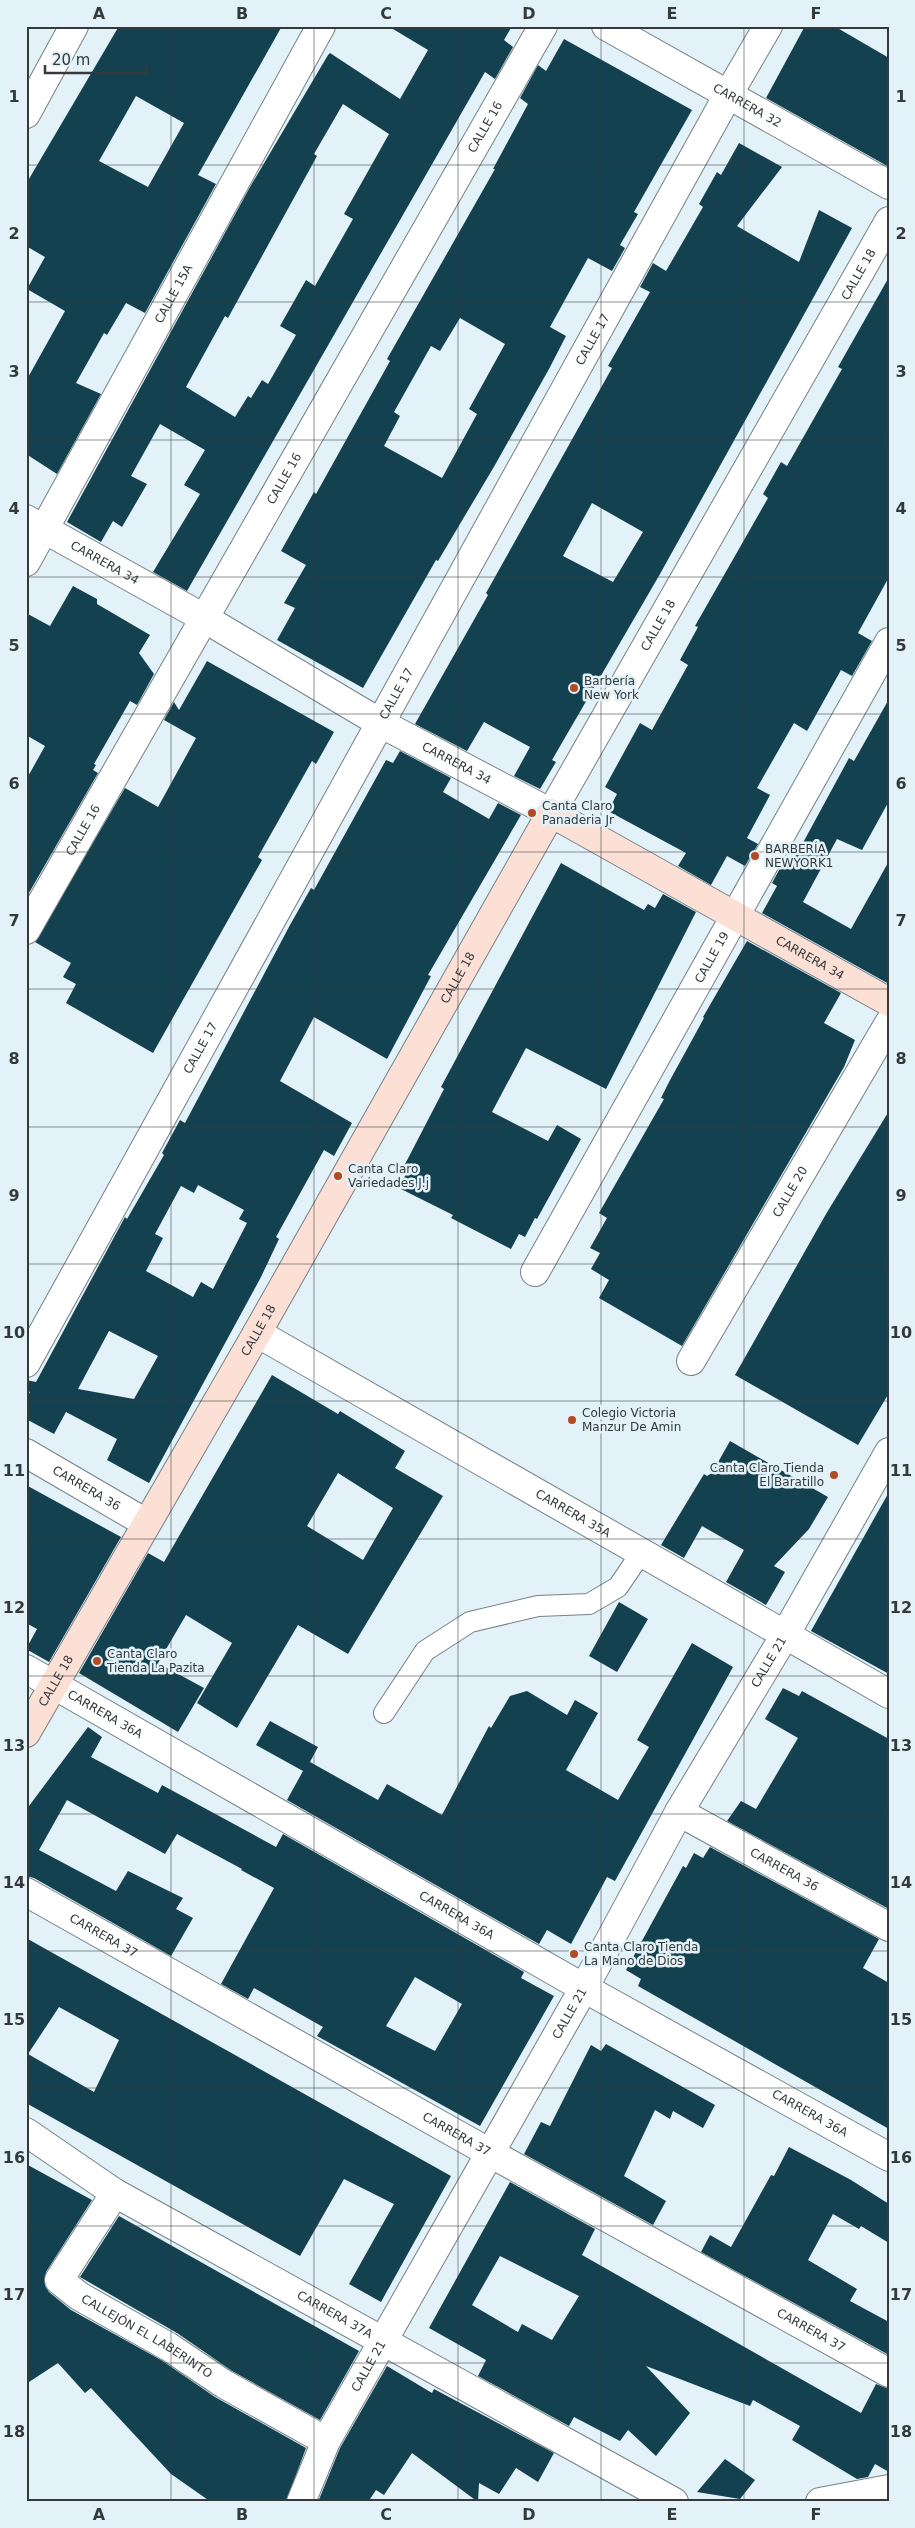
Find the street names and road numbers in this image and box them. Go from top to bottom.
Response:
street label: CARRERA 32 [711,81,784,130]
street label: CALLE 16 [465,99,505,155]
street label: CALLE 18 [838,246,879,303]
street label: CALLE 15A [152,261,196,326]
street label: CALLE 17 [573,311,613,368]
street label: CALLE 16 [264,451,304,507]
street label: CARRERA 34 [68,538,141,587]
street label: CALLE 18 [638,597,678,653]
street label: CALLE 17 [377,666,416,722]
street label: CARRERA 34 [420,739,493,787]
street label: CALLE 16 [63,802,103,858]
street label: CALLE 19 [692,929,732,985]
street label: CARRERA 34 [773,933,847,982]
street label: CALLE 18 [438,950,478,1006]
street label: CALLE 17 [181,1020,220,1076]
street label: CALLE 20 [770,1164,810,1220]
street label: CALLE 18 [238,1302,279,1358]
street label: CARRERA 36 [50,1463,123,1513]
street label: CARRERA 35A [533,1487,614,1541]
street label: CALLE 21 [748,1634,789,1690]
street label: CALLE 18 [36,1653,76,1709]
street label: CARRERA 36A [65,1687,146,1742]
street label: CARRERA 36 [748,1845,821,1894]
street label: CARRERA 36A [417,1888,497,1943]
street label: CARRERA 37 [67,1911,140,1960]
street label: CALLE 21 [549,1985,590,2042]
street label: CARRERA 36A [770,2087,851,2140]
street label: CARRERA 37 [420,2109,493,2159]
street label: CARRERA 37A [294,2288,376,2341]
street label: CALLEJÓN EL LABERINTO [79,2292,215,2381]
street label: CARRERA 37 [774,2306,848,2355]
street label: CALLE 21 [348,2338,389,2394]

